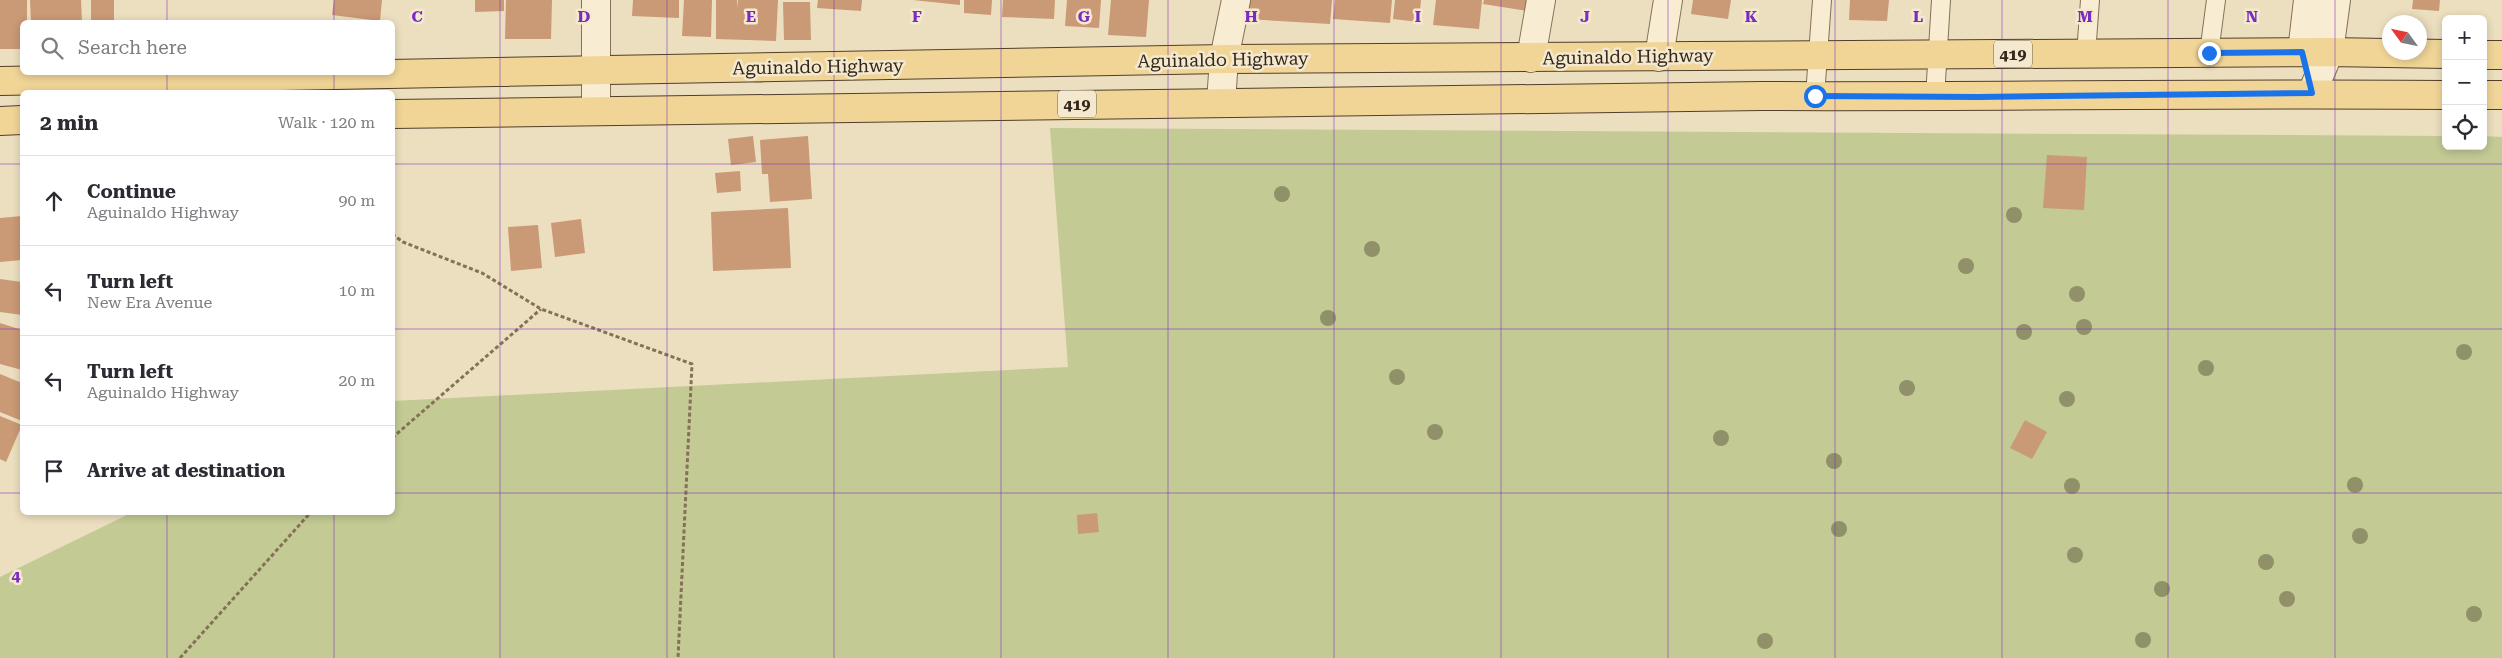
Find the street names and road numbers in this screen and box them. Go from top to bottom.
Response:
road number: 419 [1994,41,2032,68]
street label: Aguinaldo Highway [1542,45,1714,68]
street label: Aguinaldo Highway [1137,48,1309,71]
street label: Aguinaldo Highway [732,55,904,78]
road number: 419 [1058,90,1096,118]

